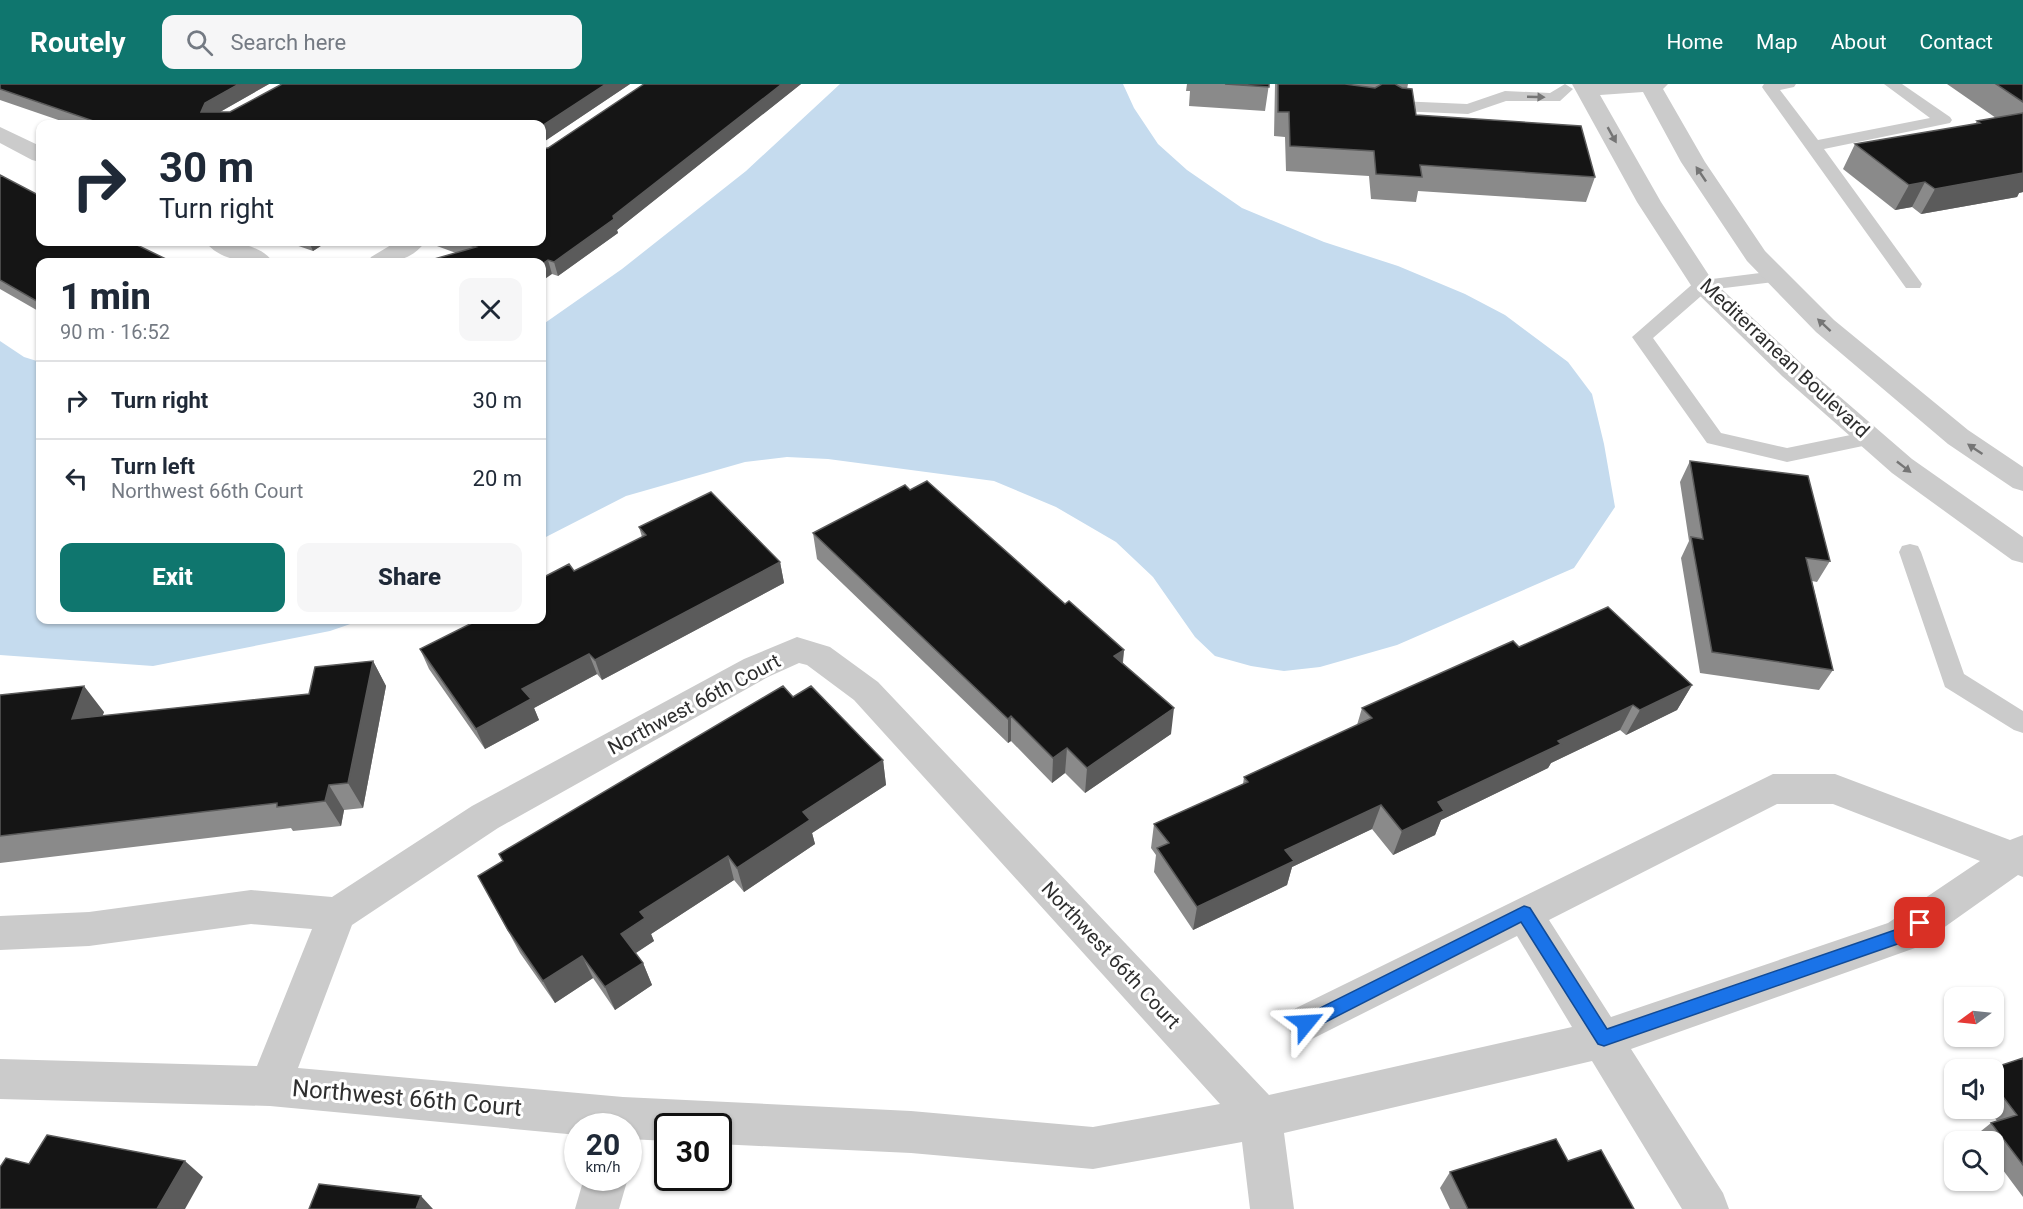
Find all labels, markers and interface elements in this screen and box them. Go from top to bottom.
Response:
search box [162,15,582,69]
text: Routely [30,26,126,59]
icon: search [183,26,216,59]
text: Search here [231,30,346,55]
text: Home [1667,30,1723,54]
text: Map [1756,30,1798,54]
text: About [1831,30,1887,54]
text: Contact [1920,30,1993,54]
one-way arrow [1527,93,1546,102]
one-way arrow [1607,127,1617,144]
text: 30 m [159,143,254,192]
icon: right [60,144,138,222]
one-way arrow [1695,167,1707,183]
text: Turn right [159,193,274,225]
street label: Mediterranean Boulevard [1695,273,1875,443]
text: 1 min [60,276,151,318]
button: close [459,278,522,341]
one-way arrow [1817,319,1832,332]
text: 90 m · 16:52 [60,320,170,344]
icon: right [60,384,93,417]
text: Turn right [111,388,208,413]
text: 30 m [473,388,522,413]
one-way arrow [1967,443,1983,455]
text: Turn left [111,454,195,479]
one-way arrow [1896,461,1912,474]
icon: left [60,462,93,495]
text: 20 m [473,466,522,491]
text: Northwest 66th Court [111,479,303,503]
button: Exit [60,543,285,612]
button: Share [297,543,522,612]
street label: Northwest 66th Court [604,648,784,760]
street label: Northwest 66th Court [1037,877,1185,1033]
pin [1894,897,1945,948]
icon: arrive [1903,906,1936,939]
north arrow [1944,987,2004,1047]
map controls [1944,987,2004,1191]
position arrow [1274,991,1338,1055]
button: sound [1944,1059,2004,1119]
street label: Northwest 66th Court [291,1074,523,1122]
speed limit sign: 30 [654,1113,732,1191]
text: 20 [586,1127,620,1162]
button: search [1944,1131,2004,1191]
text: km/h [585,1158,621,1176]

